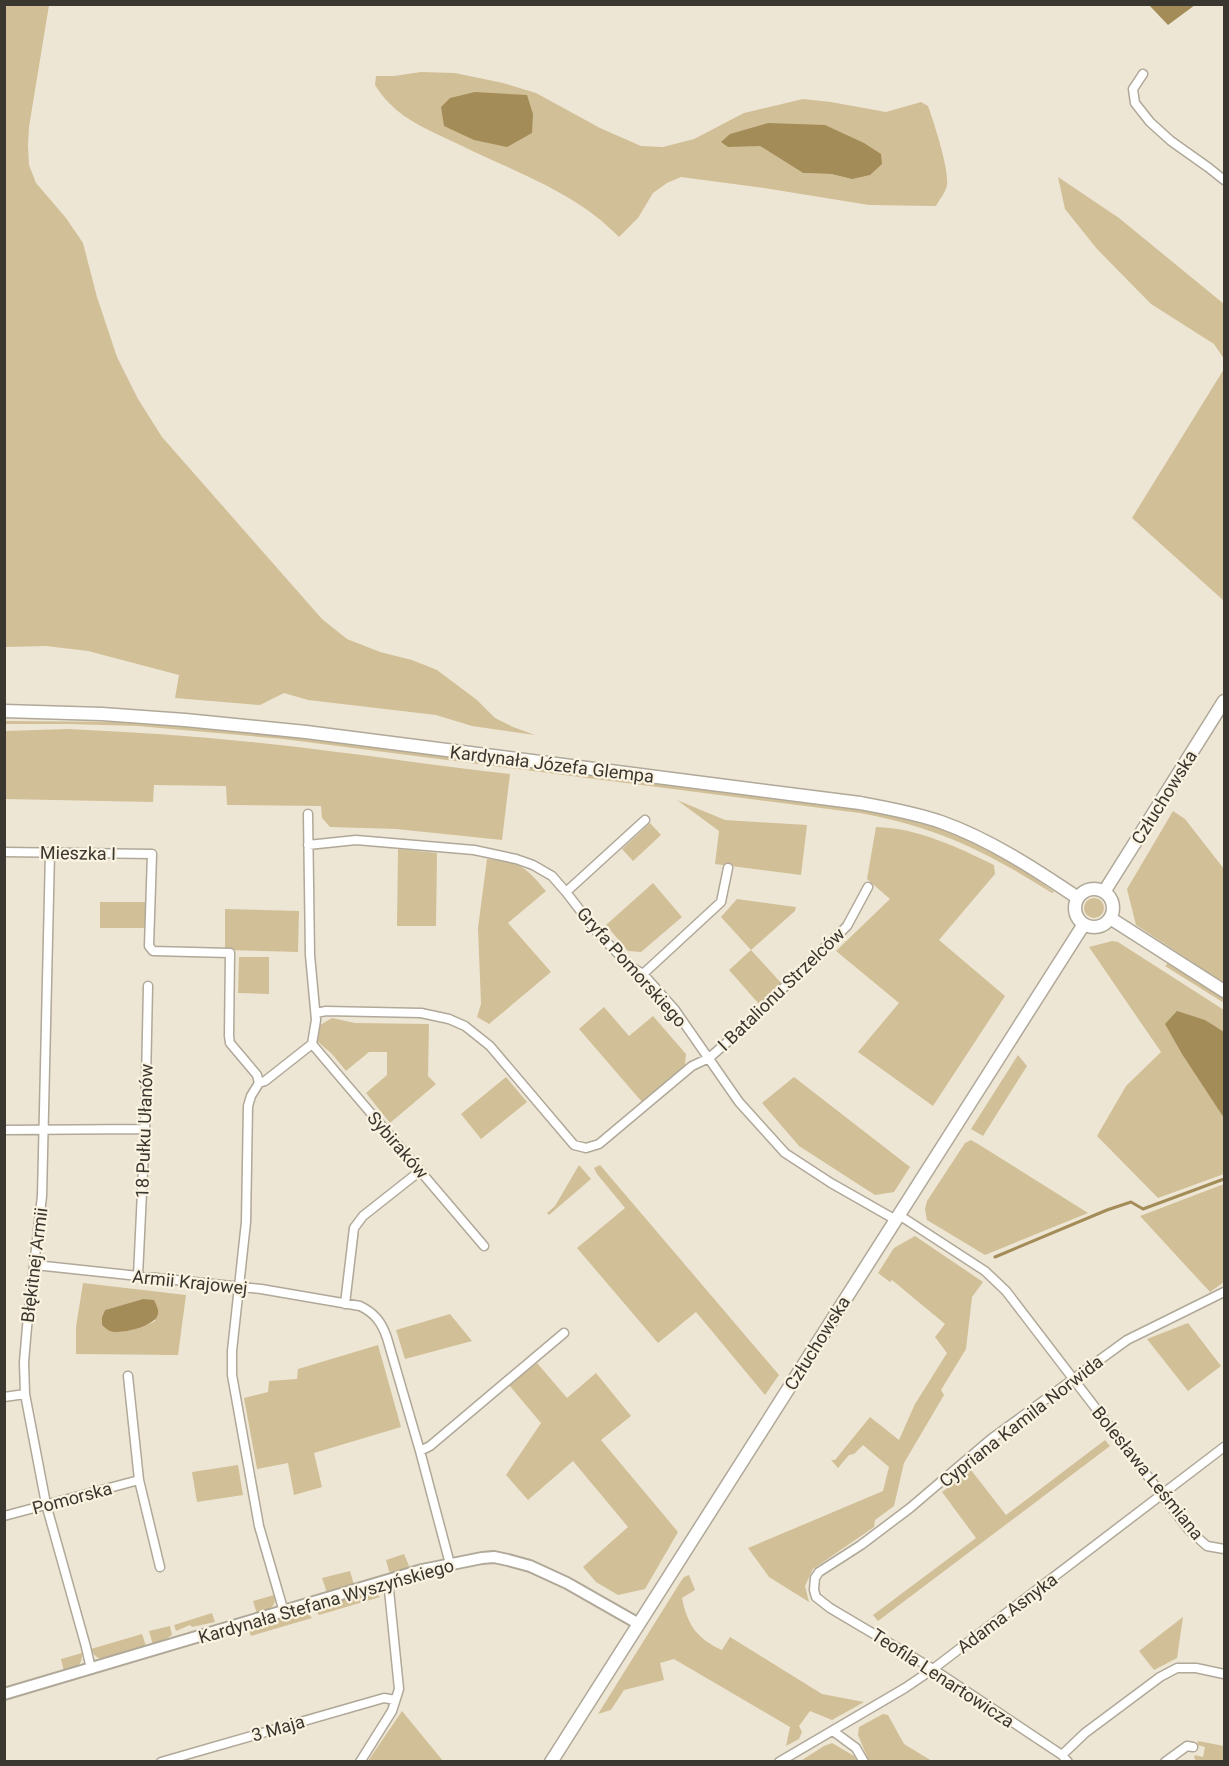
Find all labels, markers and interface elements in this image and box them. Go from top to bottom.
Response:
street label: Kardynała Józefa Glempa [449,741,655,787]
street label: Człuchowska [1127,746,1201,848]
street label: Mieszka I [40,842,116,864]
street label: Gryfa Pomorskiego [573,903,691,1031]
street label: I Batalionu Strzelców [713,923,849,1055]
street label: 18 Pułku Ułanów [131,1063,157,1199]
street label: Sybiraków [363,1107,433,1183]
street label: Błękitnej Armii [17,1206,51,1324]
street label: Armii Krajowej [131,1266,249,1298]
street label: Człuchowska [780,1292,854,1394]
street label: Cypriana Kamila Norwida [935,1351,1107,1491]
street label: Bolesława Leśmiana [1088,1402,1208,1544]
street label: Pomorska [30,1477,114,1519]
street label: Kardynała Stefana Wyszyńskiego [196,1554,456,1648]
street label: Adama Asnyka [953,1568,1061,1658]
street label: Teofila Lenartowicza [868,1624,1018,1732]
street label: 3 Maja [249,1710,307,1746]

